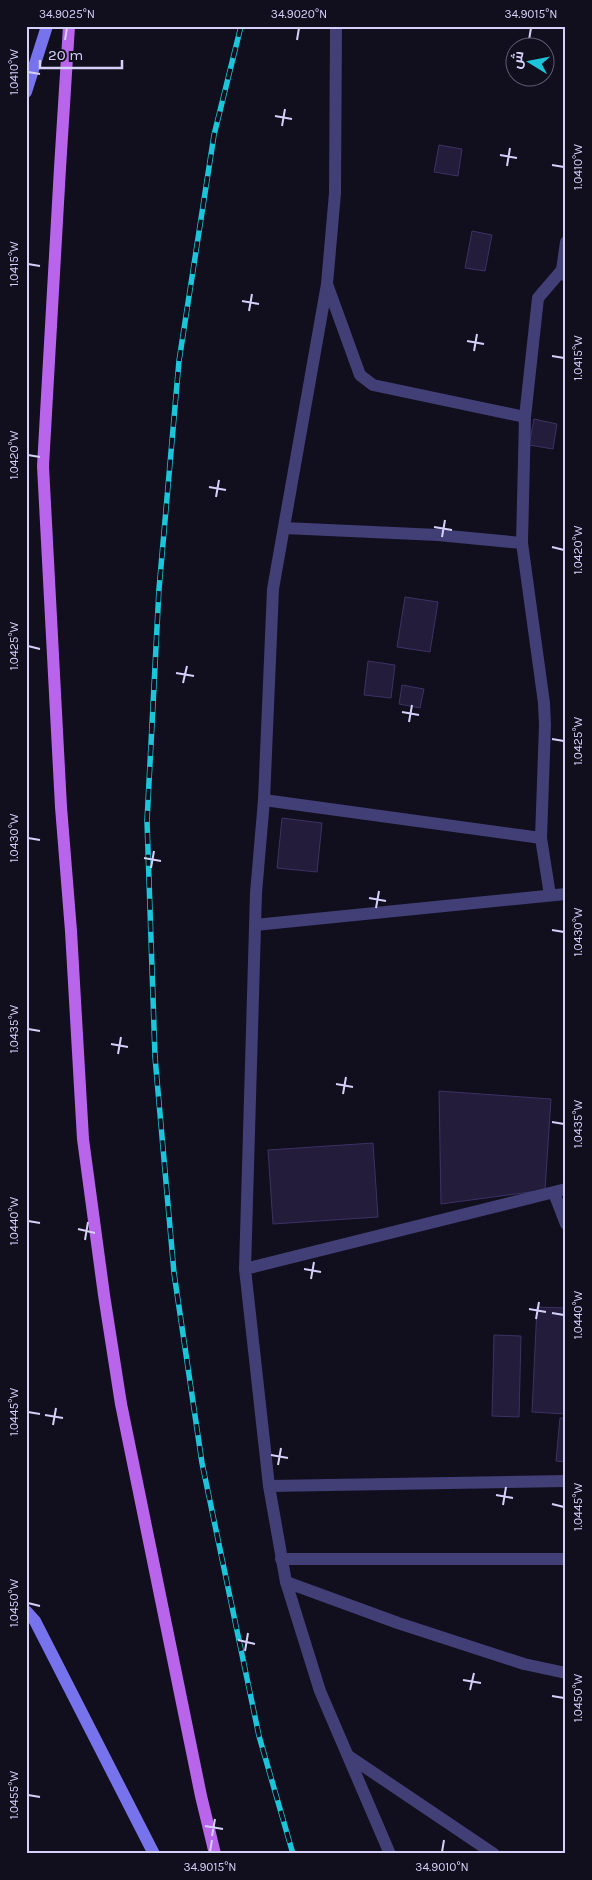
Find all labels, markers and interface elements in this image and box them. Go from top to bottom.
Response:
text: 34.9025°N [39,7,95,21]
text: 34.9020°N [271,7,327,21]
text: 34.9015°N [504,7,558,21]
scale bar [40,38,122,70]
north arrow [504,38,554,88]
text: 20 m [48,46,83,64]
text: 1.0410°W [7,49,21,95]
text: ش [508,49,528,70]
text: 1.0410°W [571,144,585,190]
text: 1.0415°W [7,241,21,287]
text: 1.0415°W [571,335,585,381]
text: 1.0420°W [7,430,21,479]
text: 1.0420°W [571,525,585,574]
text: 1.0425°W [7,621,21,670]
text: 1.0425°W [571,716,585,765]
text: 1.0430°W [7,813,21,862]
text: 1.0430°W [571,907,585,956]
text: 1.0435°W [7,1004,21,1053]
text: 1.0435°W [571,1099,585,1148]
text: 1.0440°W [7,1196,21,1245]
text: 1.0440°W [571,1290,585,1339]
text: 1.0445°W [7,1388,21,1436]
text: 1.0445°W [571,1483,585,1531]
text: 1.0450°W [7,1578,21,1627]
text: 1.0450°W [571,1673,585,1722]
text: 1.0455°W [7,1771,21,1819]
text: 34.9015°N [183,1860,237,1874]
text: 34.9010°N [415,1860,469,1874]

